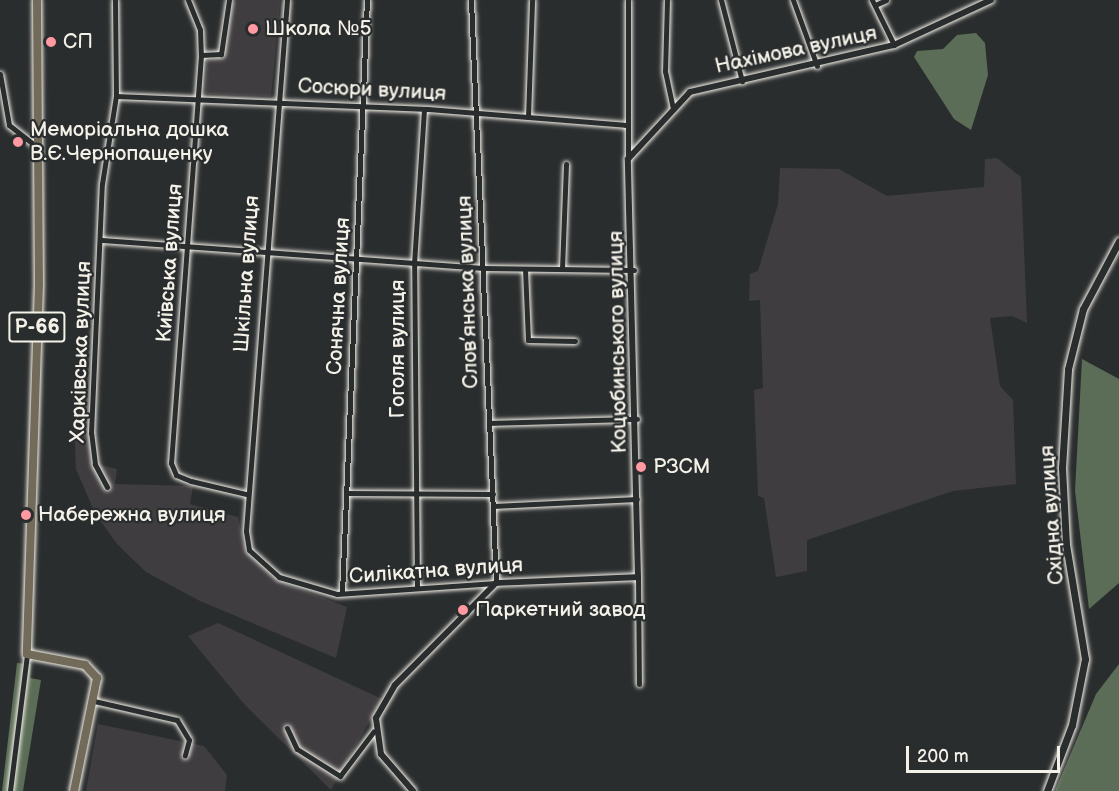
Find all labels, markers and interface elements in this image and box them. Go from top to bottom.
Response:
place label: Школа №5 [265,16,371,42]
street label: Нахімова вулиця [713,21,879,79]
marker: Школа №5 [246,22,260,36]
place label: СП [63,29,93,55]
marker: СП [44,35,58,49]
street label: Сосюри вулиця [297,74,447,106]
place label: Меморіальна дошка В.Є.Чернопащенку [30,117,229,167]
marker: Меморіальна дошка В.Є.Чернопащенку [11,135,25,149]
street label: Київська вулиця [152,183,188,343]
street label: Шкільна вулиця [229,195,265,353]
street label: Слов’янська вулиця [452,195,484,389]
street label: Сонячна вулиця [322,217,356,375]
street label: Коцюбинського вулиця [603,230,633,454]
street label: Харківська вулиця [65,261,97,443]
street label: Гоголя вулиця [385,280,411,418]
road number: Р-66 [7,310,67,344]
street label: Східна вулиця [1035,444,1069,586]
place label: РЗСМ [653,454,710,480]
marker: РЗСМ [634,460,648,474]
place label: Набережна вулиця [38,502,226,528]
marker: Набережна вулиця [19,508,33,522]
street label: Силікатна вулиця [348,552,524,590]
place label: Паркетний завод [475,597,646,623]
marker: Паркетний завод [456,603,470,617]
scale bar [909,734,1064,772]
text: 200 m [917,746,969,767]

